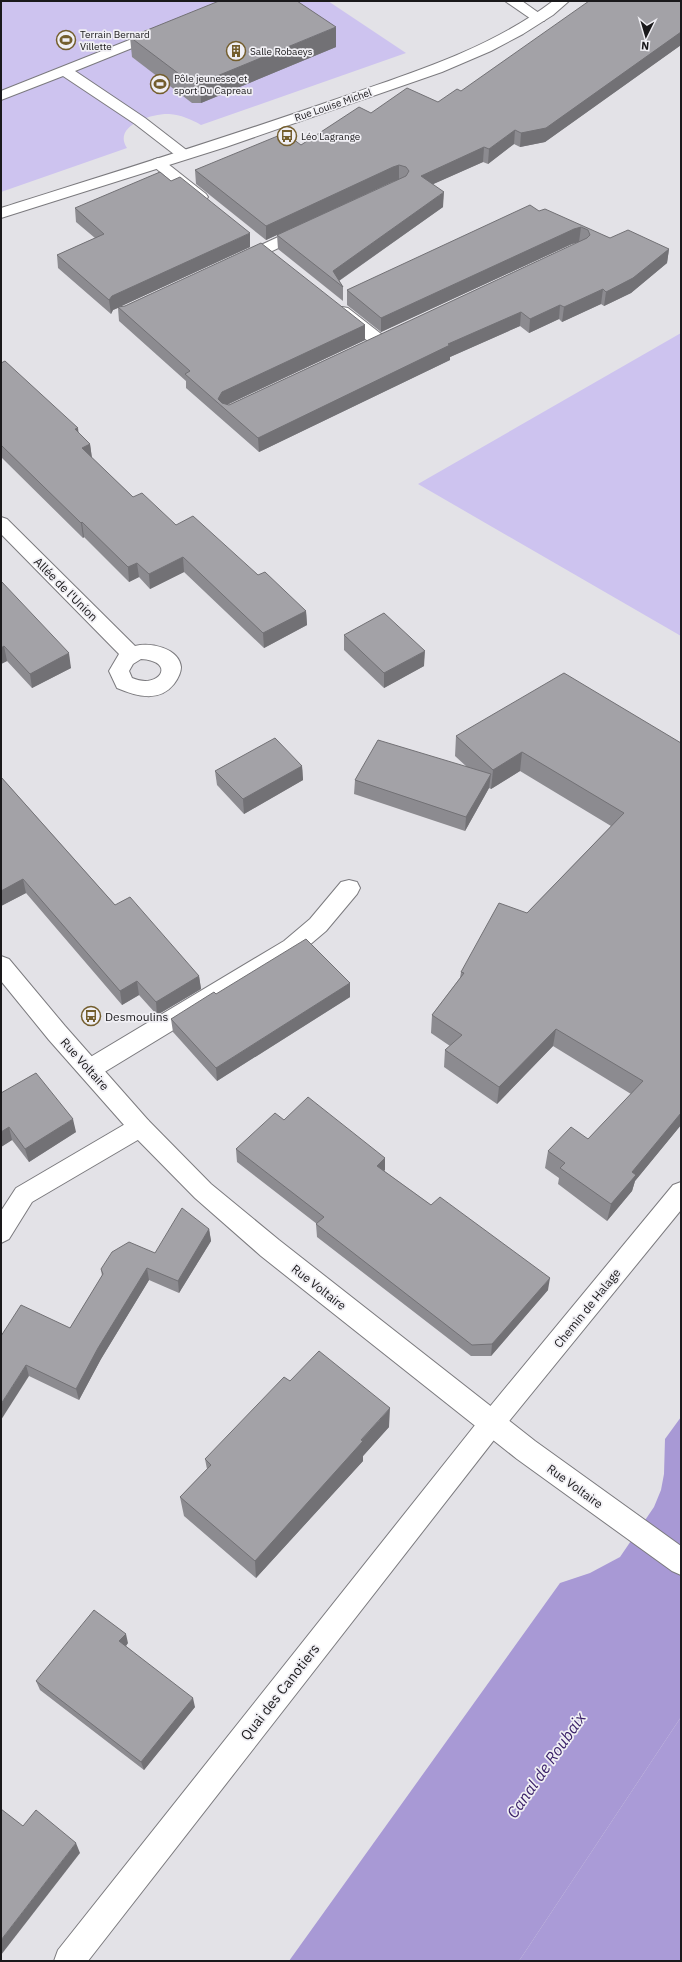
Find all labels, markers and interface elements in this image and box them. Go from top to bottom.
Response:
north arrow [626,16,666,56]
place label: Terrain Bernard Villette [80,28,150,53]
sports icon: Terrain Bernard Villette [55,29,77,51]
text: N [641,39,650,53]
building icon: Salle Robaeys [225,40,247,62]
place label: Salle Robaeys [250,45,313,58]
place label: Pôle jeunesse et sport Du Capreau [174,72,252,97]
sports icon: Pôle jeunesse et sport Du Capreau [149,73,171,95]
street label: Rue Louise Michel [293,86,374,124]
bus stop icon: Léo Lagrange [276,125,298,147]
place label: Léo Lagrange [301,130,361,143]
street label: Allée de l'Union [31,554,101,624]
bus stop icon: Desmoulins [80,1005,102,1027]
place label: Desmoulins [105,1009,169,1024]
street label: Rue Voltaire [58,1035,113,1094]
street label: Rue Voltaire [289,1261,350,1313]
street label: Chemin de Halage [550,1265,624,1351]
street label: Rue Voltaire [544,1461,606,1512]
street label: Quai des Canotiers [237,1640,324,1744]
water label: Canal de Roubaix [502,1707,590,1822]

